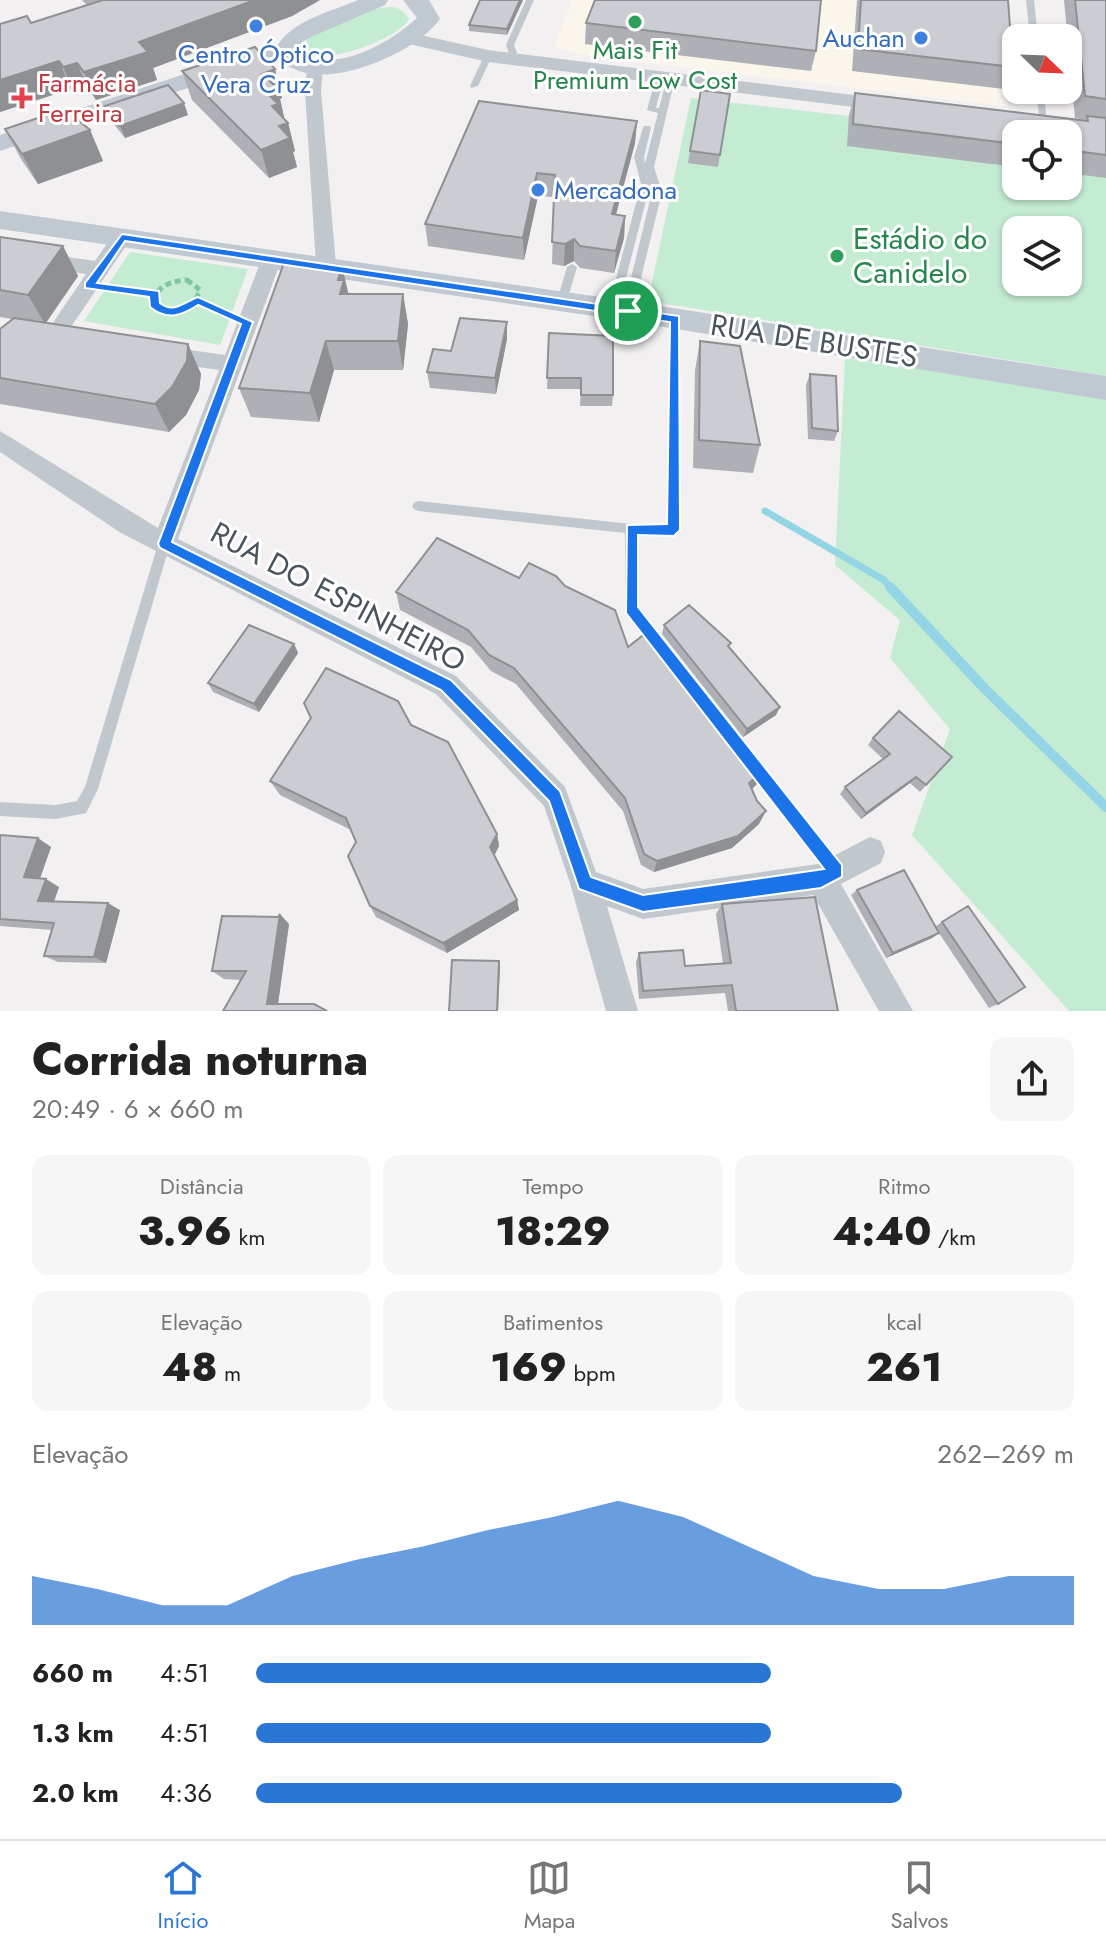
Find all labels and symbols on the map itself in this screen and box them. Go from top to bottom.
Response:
marker: Mais Fit Premium Low Cost [626,13,644,31]
marker: Centro Óptico Vera Cruz [247,17,265,35]
place label: Auchan [822,19,905,57]
north arrow [1002,24,1082,104]
marker: Auchan [912,29,930,47]
place label: Mais Fit Premium Low Cost [533,31,738,99]
place label: Centro Óptico Vera Cruz [178,35,334,103]
place label: Farmácia Ferreira [38,64,136,132]
marker: Farmácia Ferreira [13,89,31,107]
place label: Mercadona [554,171,677,209]
marker: Mercadona [529,181,547,199]
place label: Estádio do Canidelo [853,217,987,294]
marker: Estádio do Canidelo [828,247,846,265]
pin [594,277,662,345]
street label: RUA DE BUSTES [707,303,921,378]
street label: RUA DO ESPINHEIRO [203,511,473,682]

